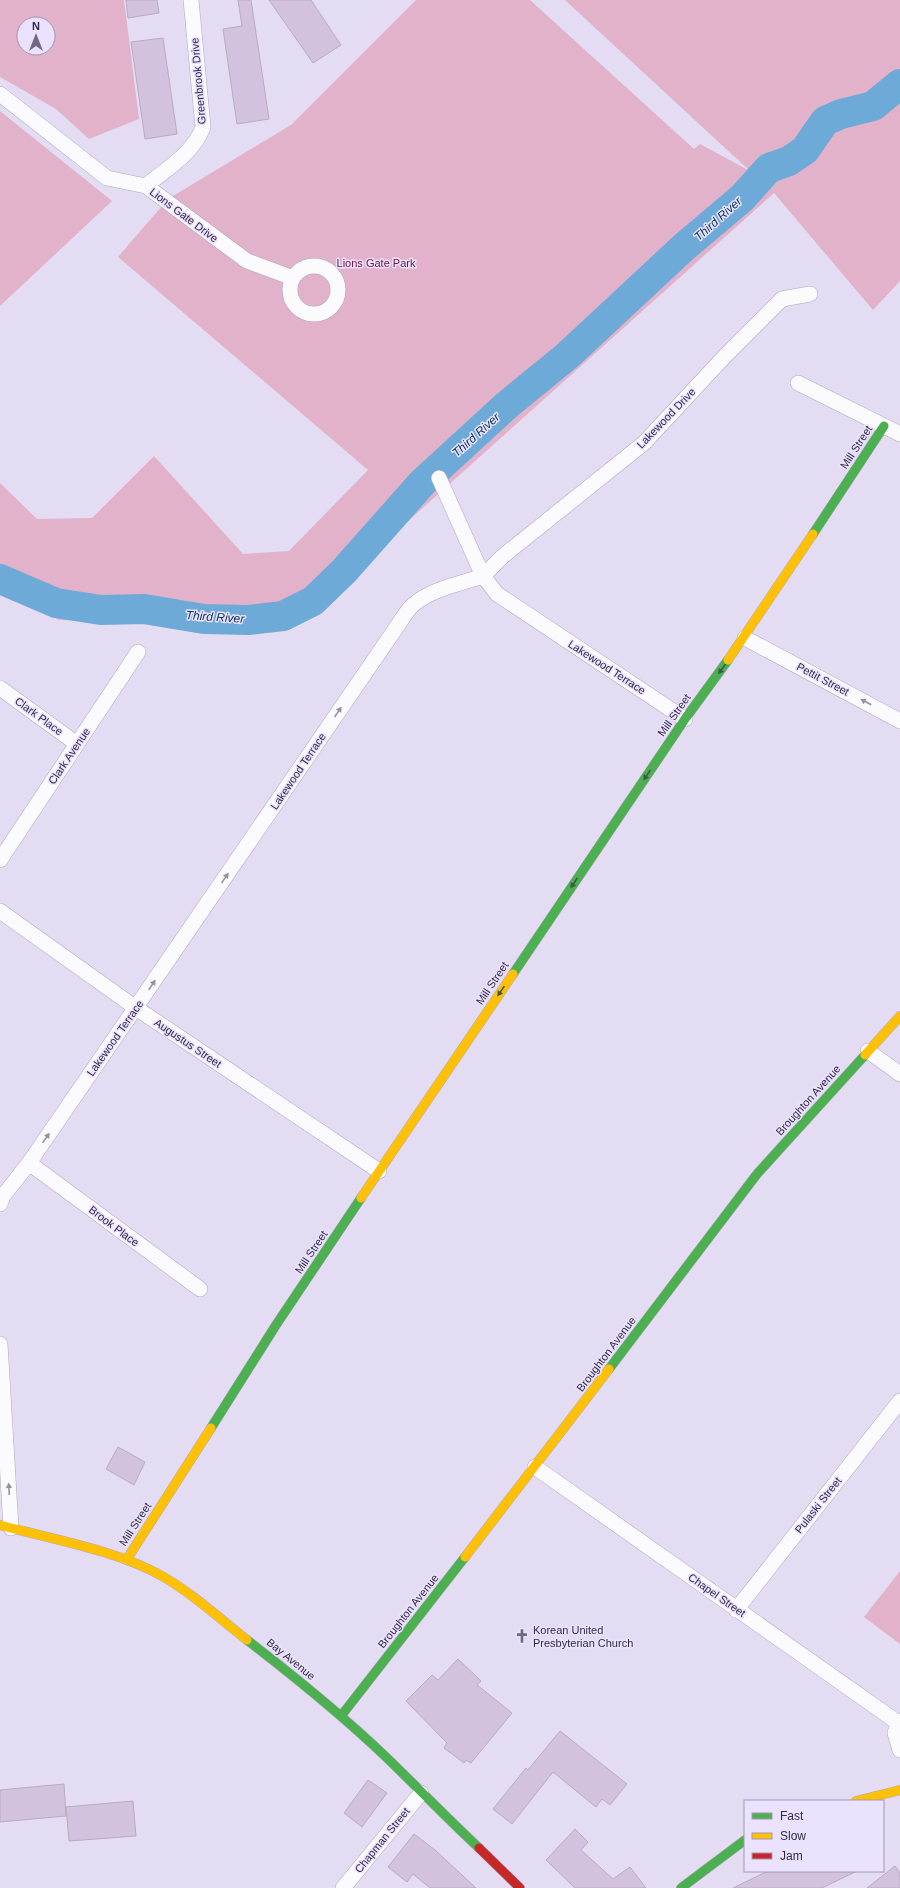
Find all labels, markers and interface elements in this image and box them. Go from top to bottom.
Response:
north arrow [16,16,56,56]
text: N [32,20,40,32]
street label: Greenbrook Drive [188,37,208,125]
street label: Lions Gate Drive [148,186,220,244]
water label: Third River [692,193,745,244]
park label: Lions Gate Park [337,257,416,269]
street label: Lakewood Drive [634,385,698,451]
water label: Third River [450,409,503,460]
street label: Mill Street [838,423,874,471]
water label: Third River [185,608,246,626]
street label: Lakewood Terrace [566,638,648,696]
street label: Pettit Street [795,660,851,698]
one-way arrow [718,664,726,674]
street label: Mill Street [655,692,693,738]
street label: Clark Place [13,695,65,737]
one-way arrow [860,699,871,706]
one-way arrow [334,707,342,718]
street label: Clark Avenue [46,726,92,786]
street label: Lakewood Terrace [268,730,328,812]
one-way arrow [643,770,651,781]
one-way arrow [221,872,229,883]
one-way arrow [570,878,578,888]
street label: Mill Street [473,959,511,1007]
one-way arrow [148,980,156,990]
one-way arrow [497,985,505,996]
street label: Lakewood Terrace [84,998,146,1078]
street label: Augustus Street [152,1016,224,1070]
street label: Broughton Avenue [773,1062,843,1138]
one-way arrow [42,1133,50,1143]
street label: Brook Place [87,1203,141,1249]
street label: Mill Street [292,1228,330,1276]
street label: Broughton Avenue [574,1314,638,1394]
street label: Pulaski Street [792,1475,844,1535]
one-way arrow [5,1483,12,1495]
street label: Mill Street [117,1500,153,1548]
street label: Chapel Street [686,1571,748,1619]
street label: Broughton Avenue [375,1572,441,1650]
place label: Korean United Presbyterian Church [533,1624,633,1649]
church icon: Korean United Presbyterian Church [514,1628,530,1644]
street label: Bay Avenue [264,1636,318,1682]
legend [744,1800,884,1872]
street label: Chapman Street [352,1805,412,1875]
text: Fast [780,1809,804,1823]
text: Slow [780,1829,806,1843]
text: Jam [780,1849,803,1863]

